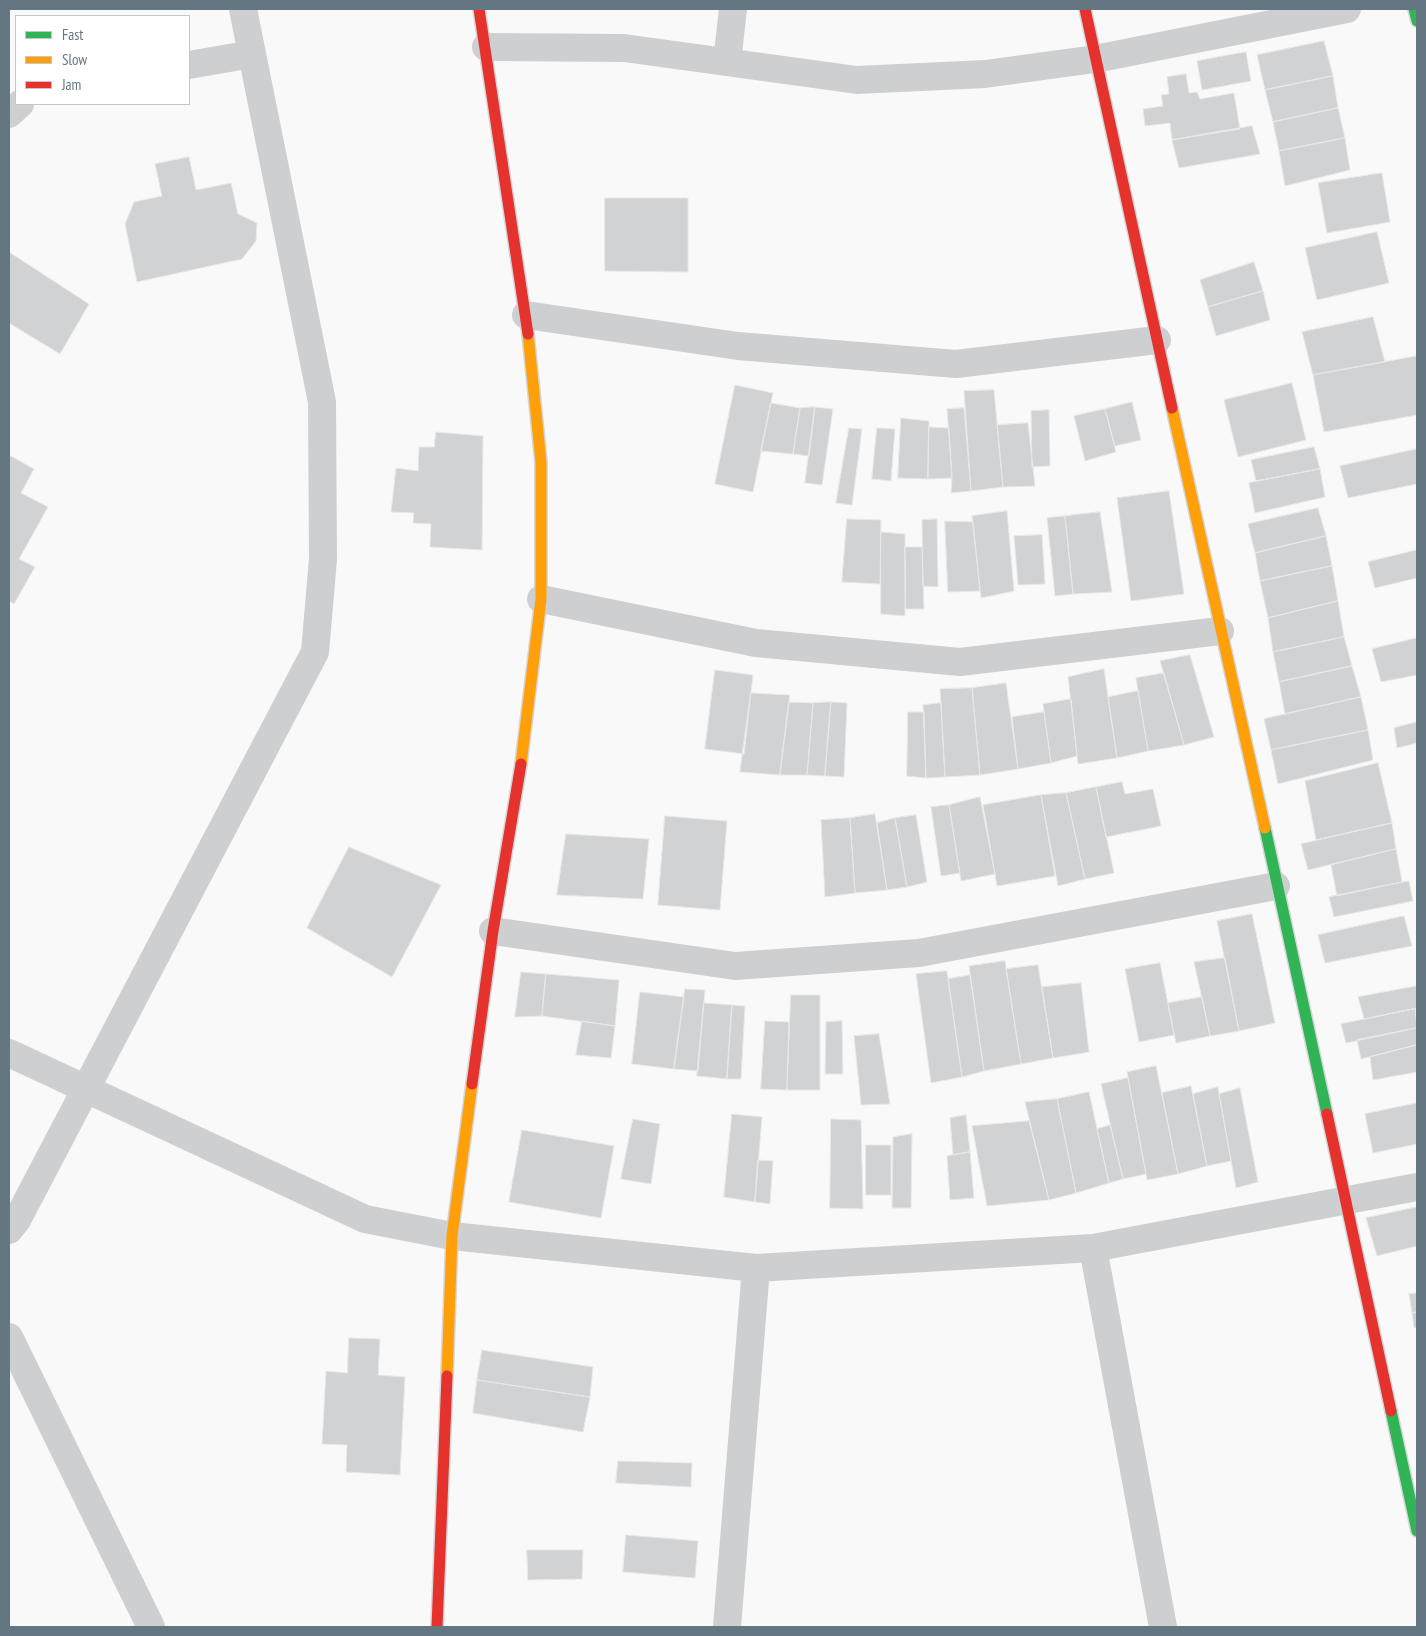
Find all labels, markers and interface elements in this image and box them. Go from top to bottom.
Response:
legend [15,15,190,105]
text: Fast [62,25,83,44]
text: Slow [62,50,87,69]
text: Jam [62,75,81,94]

